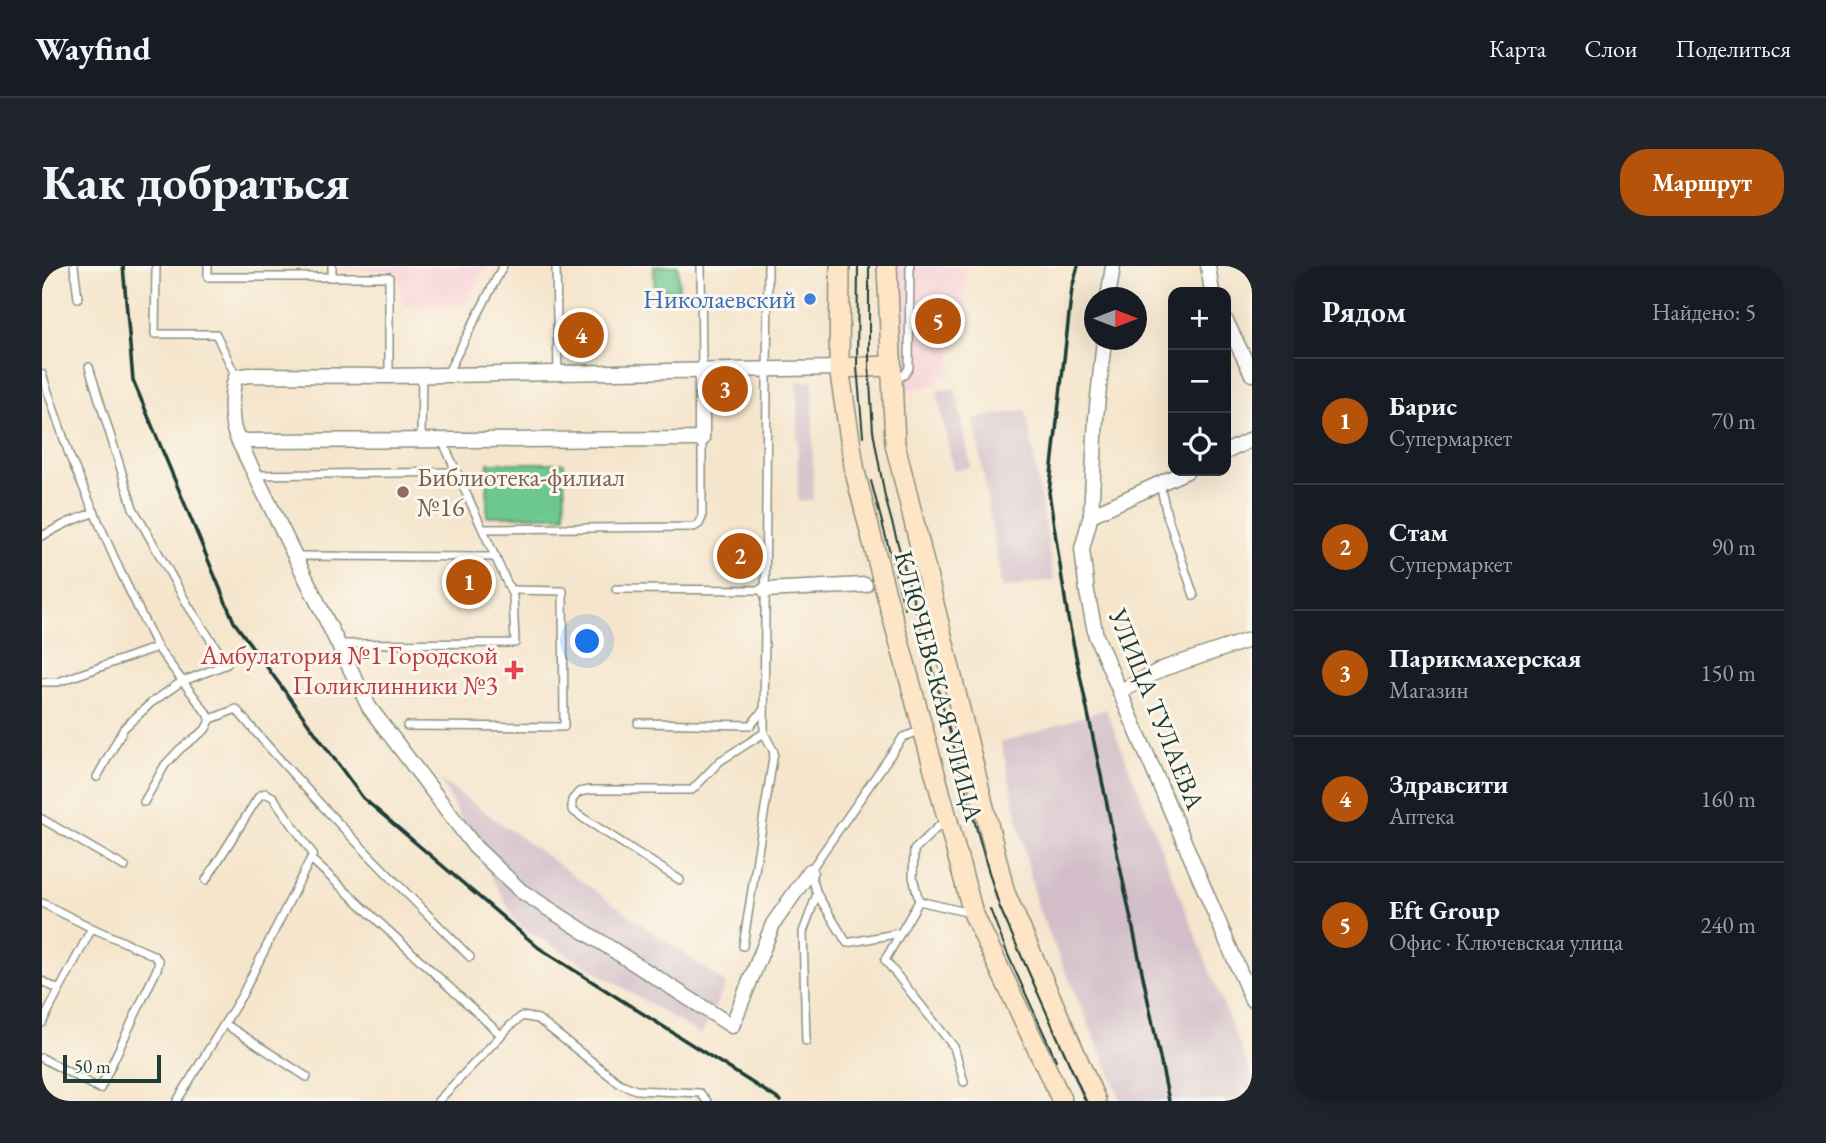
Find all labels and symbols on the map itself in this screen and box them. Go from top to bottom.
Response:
place label: Николаевский [643,282,796,316]
north arrow [1084,287,1147,350]
marker: Николаевский [802,291,818,307]
pin: 5 [915,295,961,347]
pin: 4 [558,309,604,361]
pin: 3 [702,363,748,415]
place label: Библиотека-филиал №16 [417,460,625,524]
marker: Библиотека-филиал №16 [395,484,411,500]
pin: 2 [717,530,763,582]
street label: КЛЮЧЕВСКАЯ УЛИЦА [887,547,992,826]
pin: 1 [446,556,492,608]
street label: УЛИЦА ТУЛАЕВА [1101,602,1213,816]
your location [570,624,604,658]
place label: Амбулатория №1 Городской Поликлинники №3 [199,638,498,702]
marker: Амбулатория №1 Городской Поликлинники №3 [504,660,524,680]
scale bar [63,1052,161,1084]

